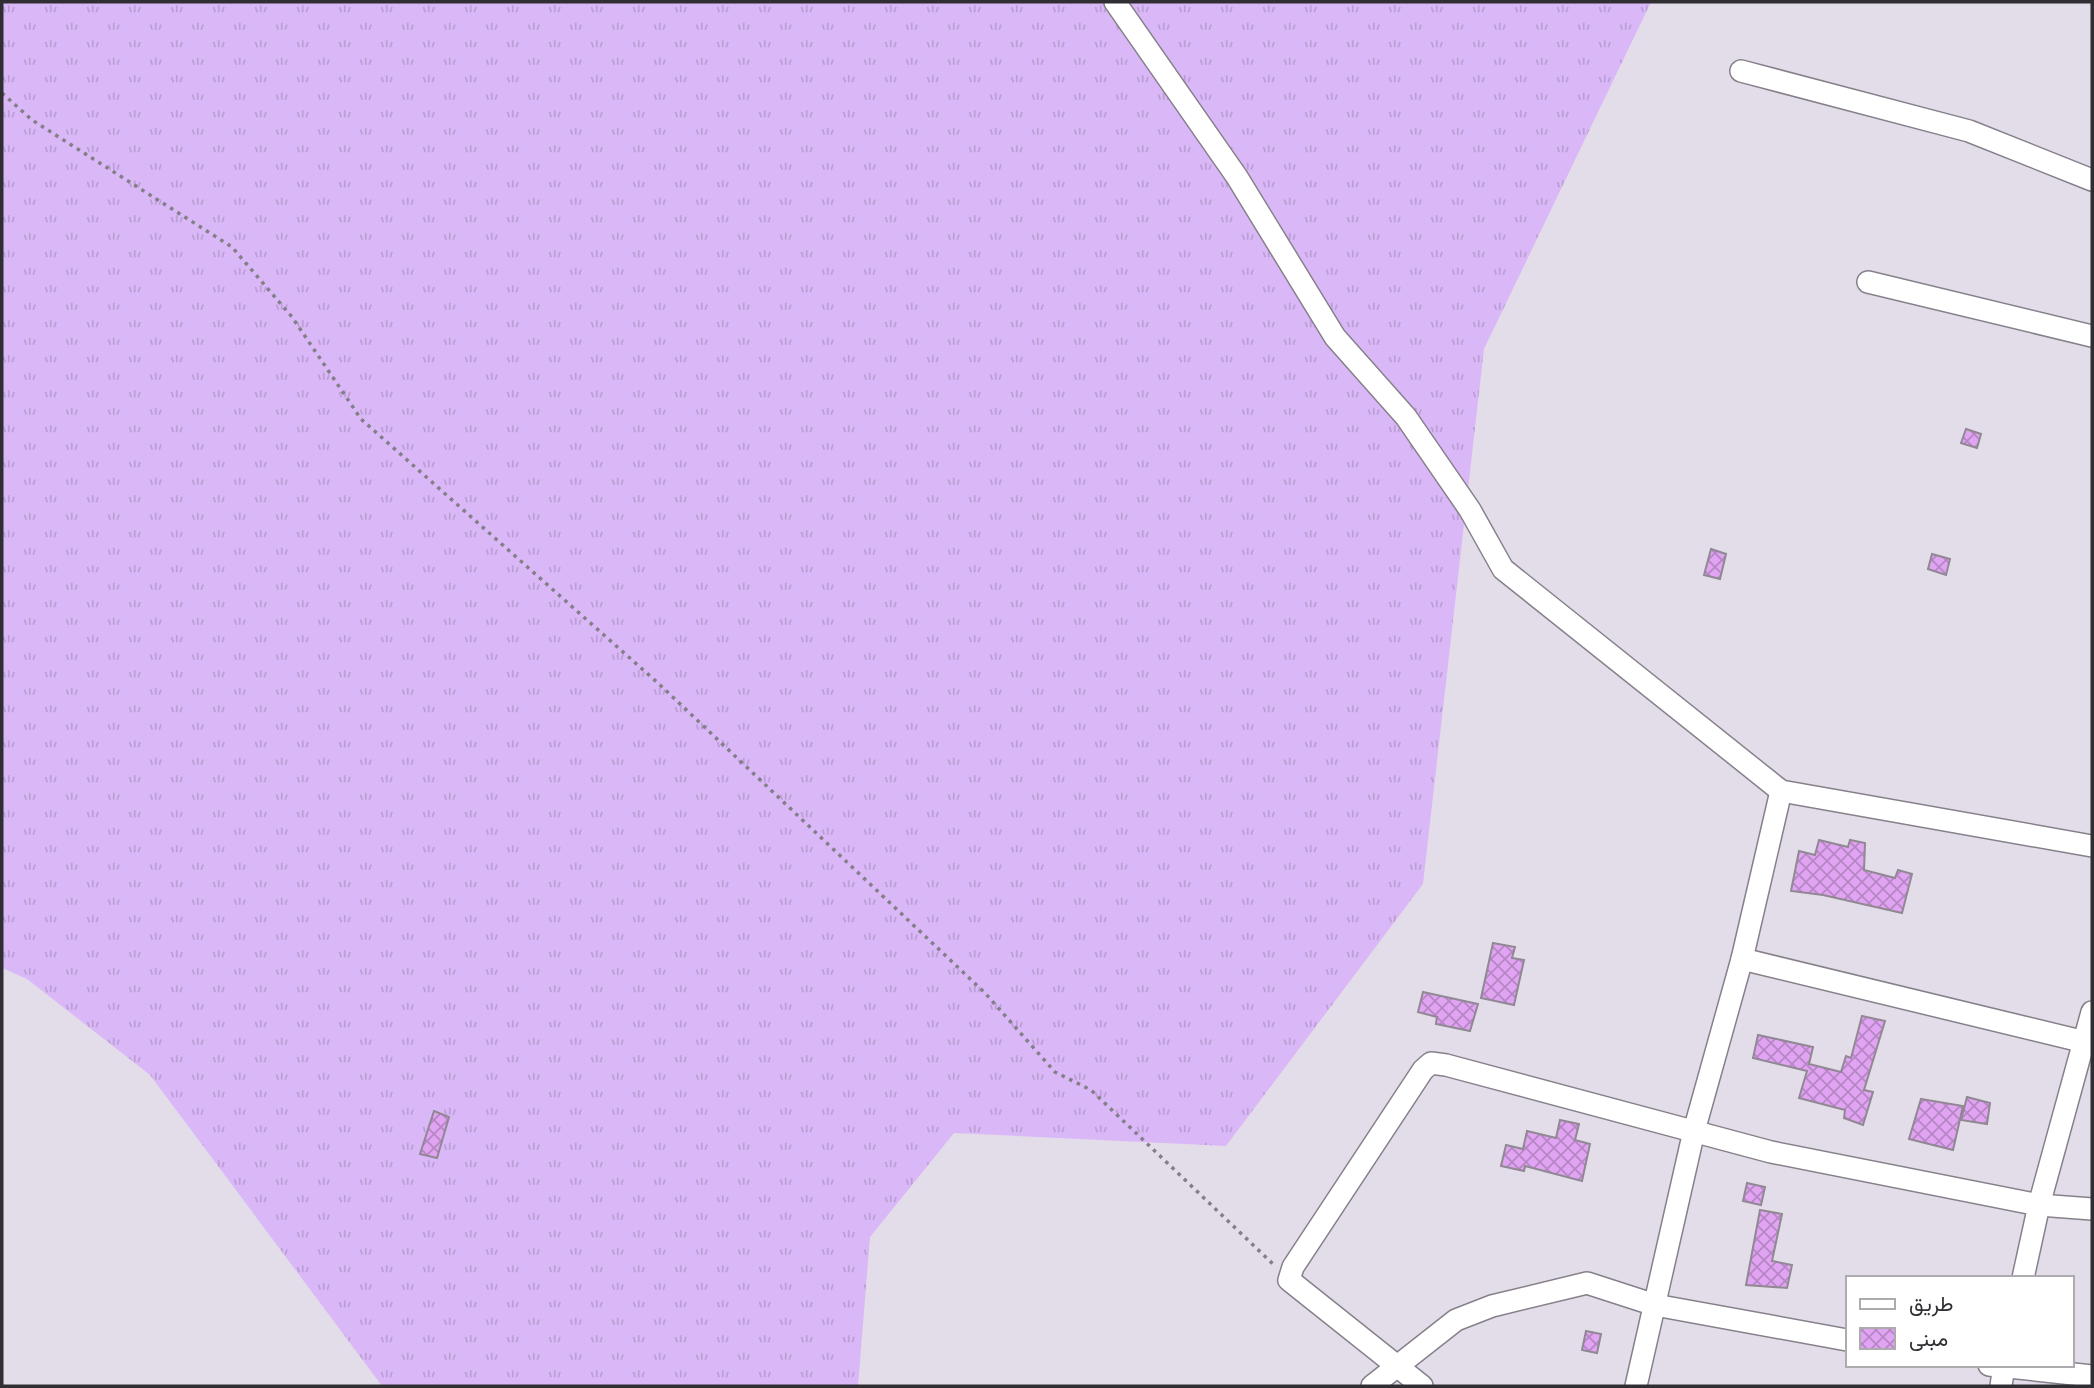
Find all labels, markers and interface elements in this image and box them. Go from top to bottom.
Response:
legend [1846,1276,2073,1367]
text: طريق [1909,1290,1954,1317]
text: مبنى [1909,1325,1948,1351]

